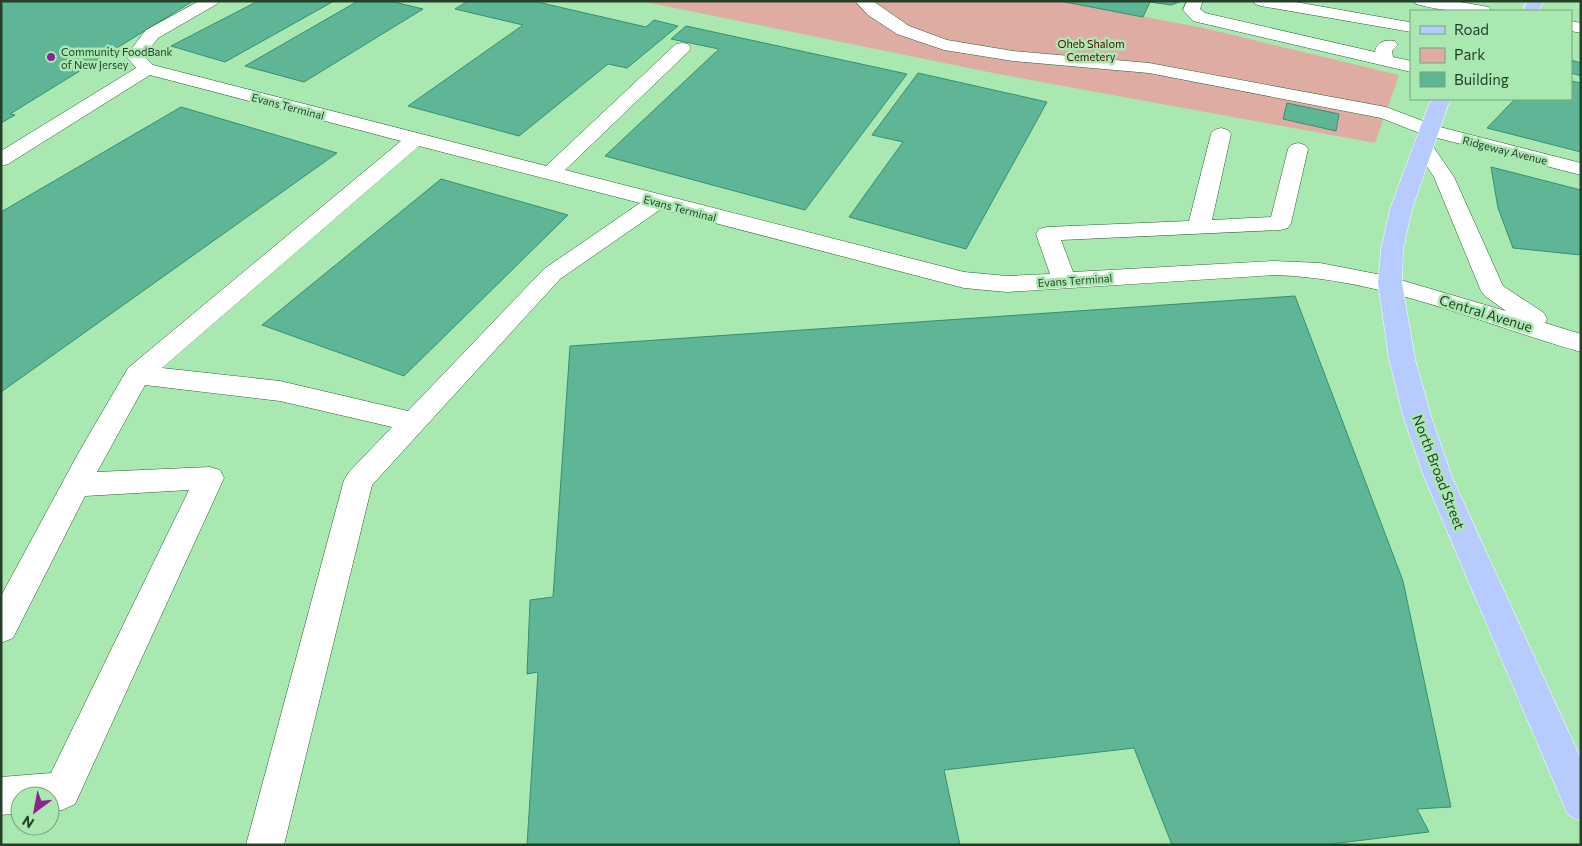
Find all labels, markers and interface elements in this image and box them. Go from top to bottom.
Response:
legend [1410,10,1572,100]
text: Road [1454,20,1489,38]
park label: Oheb Shalom Cemetery [1057,37,1125,63]
place label: Community FoodBank of New Jersey [61,45,173,72]
text: Park [1454,45,1485,63]
marker: Community FoodBank of New Jersey [45,51,57,63]
text: Building [1454,70,1509,88]
street label: Evans Terminal [250,90,326,122]
street label: Ridgeway Avenue [1461,133,1549,167]
street label: Evans Terminal [642,192,718,224]
street label: Evans Terminal [1037,271,1113,289]
street label: Central Avenue [1437,291,1535,335]
street label: North Broad Street [1409,412,1469,532]
north arrow [10,786,60,836]
text: N [19,812,37,832]

